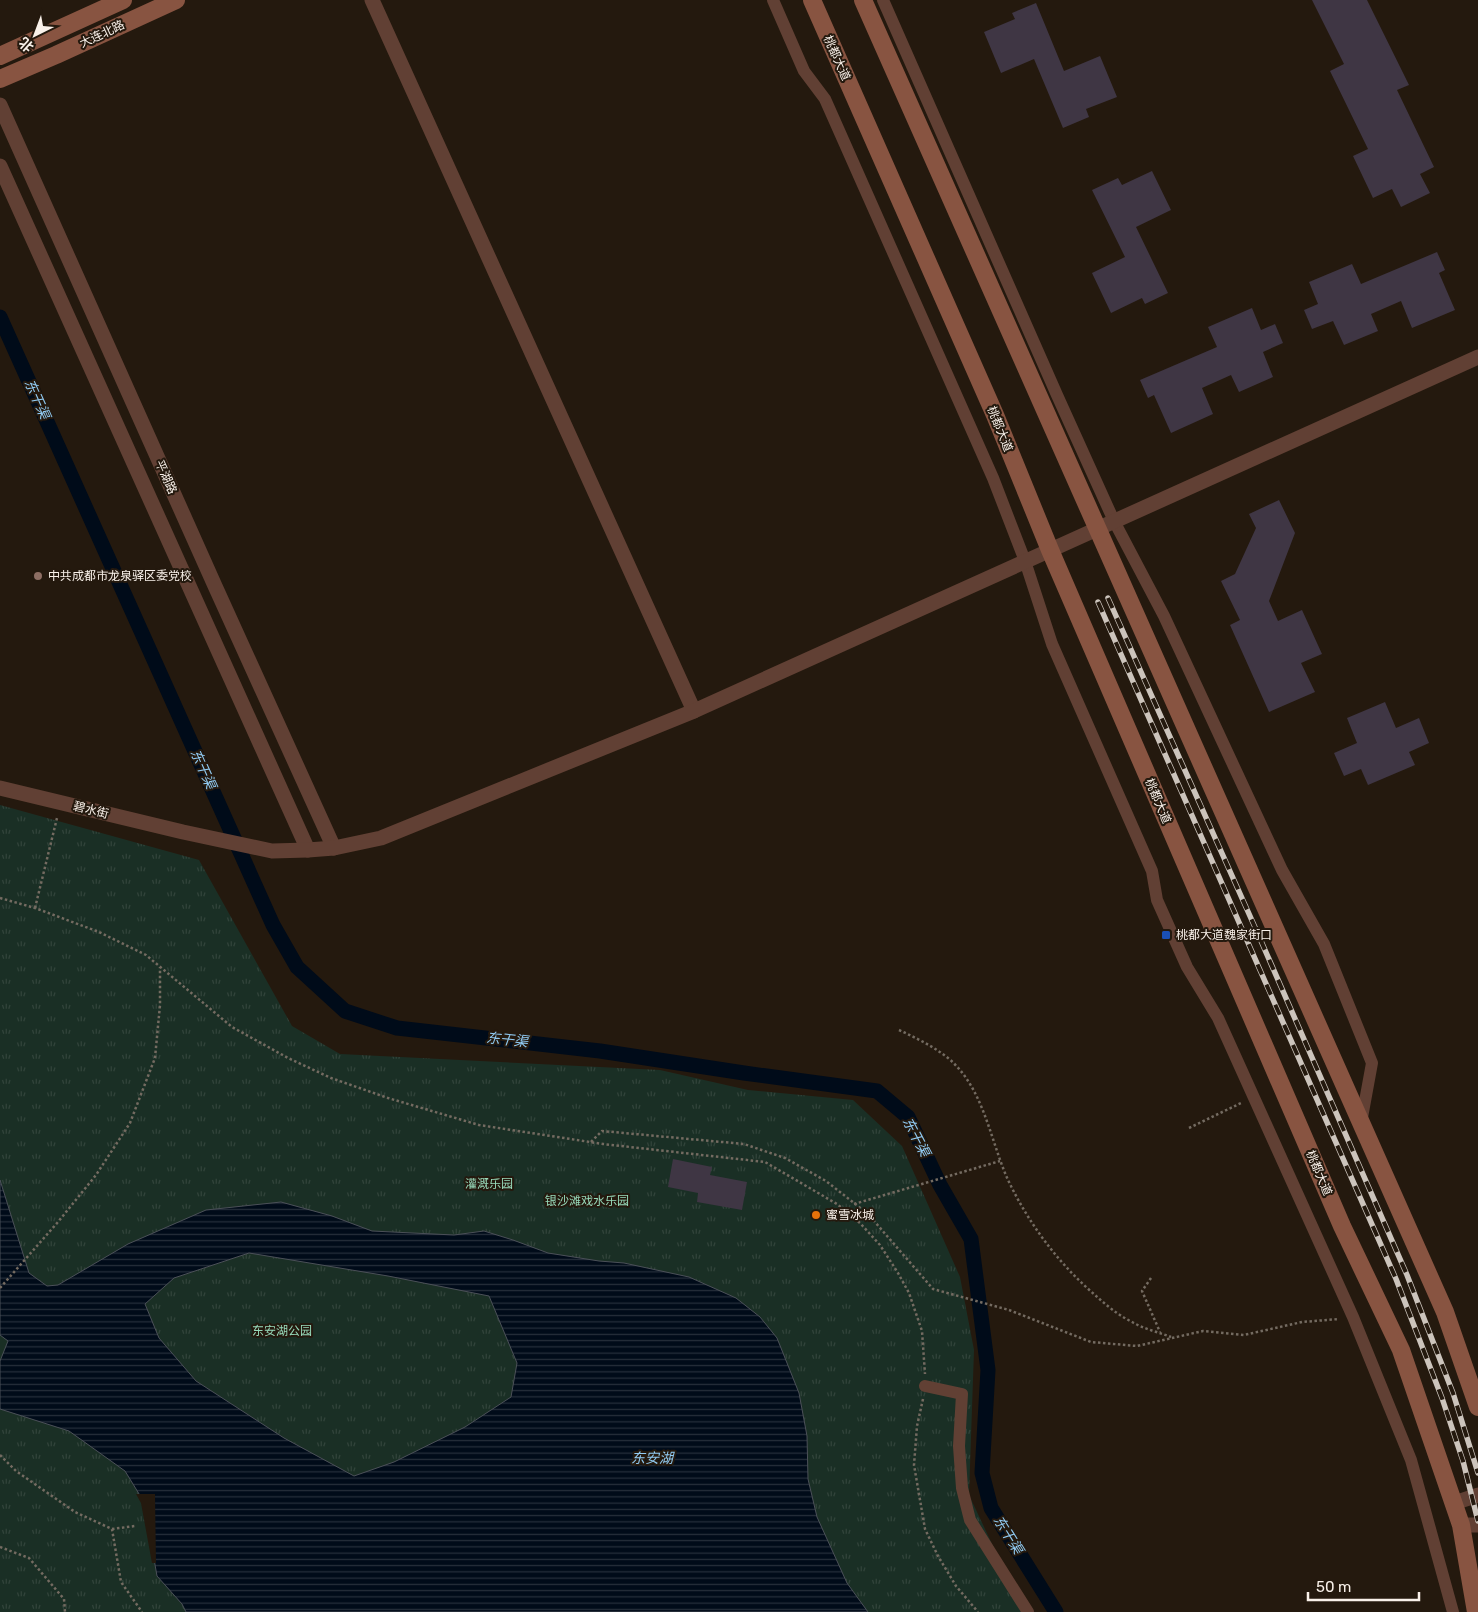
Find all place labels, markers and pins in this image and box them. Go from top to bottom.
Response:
place label: 中共成都市龙泉驿区委党校 [48,569,192,583]
marker: 中共成都市龙泉驿区委党校 [32,570,44,582]
place label: 桃都大道魏家街口 [1176,928,1272,942]
marker: 桃都大道魏家街口 [1160,929,1172,941]
place label: 蜜雪冰城 [826,1208,874,1222]
marker: 蜜雪冰城 [810,1209,822,1221]

